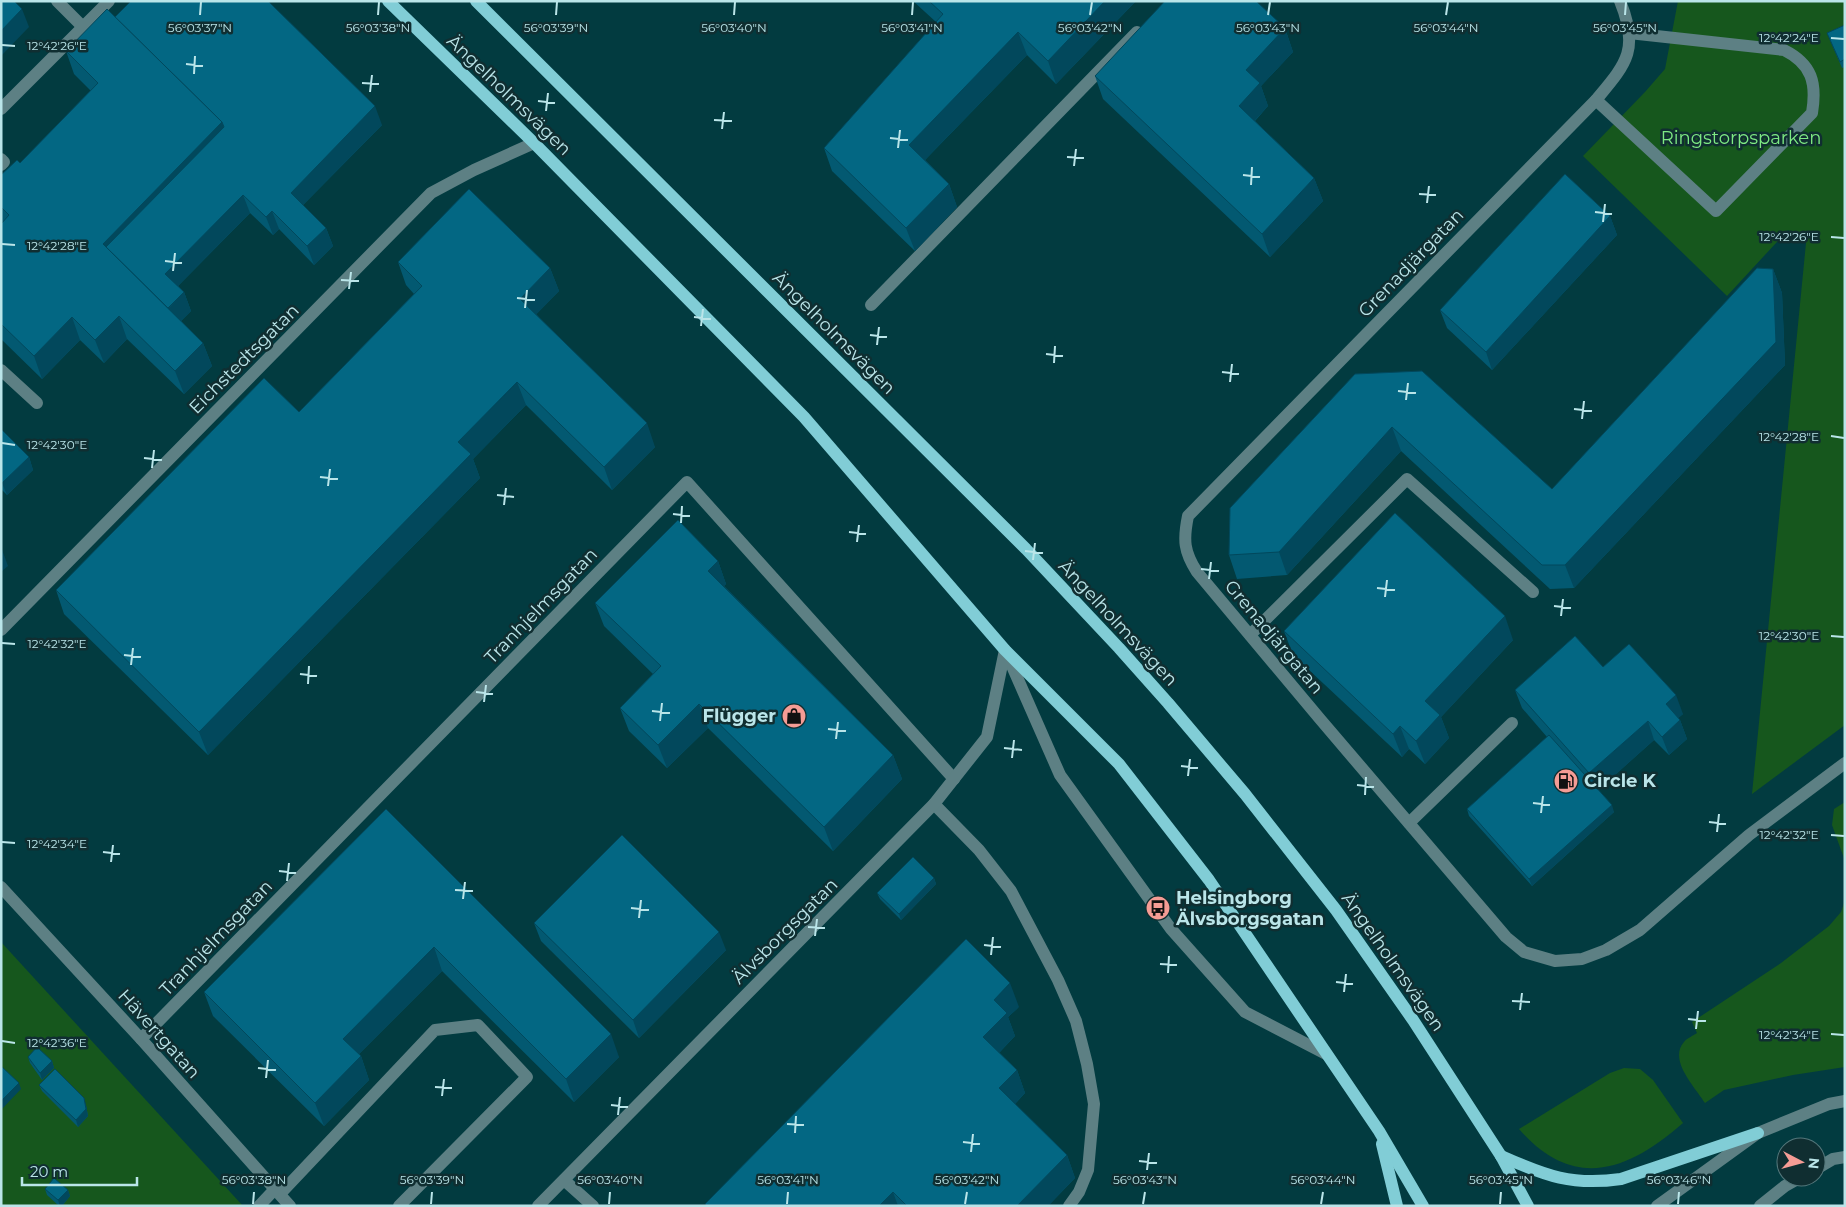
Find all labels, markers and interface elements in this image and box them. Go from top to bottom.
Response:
text: 56°03'37"N [168,20,232,35]
text: 56°03'38"N [346,20,410,35]
text: 56°03'39"N [524,20,588,35]
text: 56°03'40"N [701,20,767,35]
text: 56°03'41"N [881,20,943,35]
text: 56°03'42"N [1058,20,1122,35]
text: 56°03'43"N [1236,20,1300,35]
text: 56°03'44"N [1413,20,1479,35]
text: 56°03'45"N [1593,20,1657,35]
street label: Ängelholmsvägen [442,30,576,160]
text: 12°42'24"E [1759,30,1819,45]
text: 12°42'26"E [27,38,87,53]
park label: Ringstorpsparken [1661,127,1821,149]
street label: Grenadjärgatan [1354,204,1468,322]
text: 12°42'26"E [1759,229,1819,244]
text: 12°42'28"E [27,238,87,253]
street label: Ängelholmsvägen [768,267,900,399]
street label: Eichstedtsgatan [184,299,304,419]
text: 12°42'28"E [1759,429,1819,444]
text: 12°42'30"E [27,437,87,452]
street label: Tranhjelmsgatan [480,543,602,669]
street label: Ängelholmsvägen [1054,555,1182,691]
street label: Grenadjärgatan [1220,576,1328,698]
text: 12°42'30"E [1759,628,1819,643]
text: 12°42'32"E [27,636,87,651]
shop icon: Flügger [781,703,807,729]
place label: Flügger [702,705,776,727]
fuel station icon: Circle K [1553,768,1579,794]
place label: Circle K [1584,770,1656,792]
text: 12°42'32"E [1759,827,1819,842]
text: 12°42'34"E [27,836,87,851]
street label: Älvsborgsgatan [728,874,842,988]
street label: Tranhjelmsgatan [155,875,277,1001]
place label: Helsingborg Älvsborgsgatan [1175,887,1324,930]
street label: Ängelholmsvägen [1337,888,1449,1036]
bus stop icon: Helsingborg Älvsborgsgatan [1145,895,1171,921]
street label: Hävertgatan [113,985,205,1083]
text: 12°42'34"E [1759,1027,1819,1042]
text: 12°42'36"E [27,1035,87,1050]
north arrow [1776,1137,1826,1187]
scale bar [22,1154,138,1186]
text: N [1804,1157,1823,1170]
text: 20 m [30,1162,68,1181]
text: 56°03'38"N [222,1172,286,1187]
text: 56°03'39"N [400,1172,464,1187]
text: 56°03'40"N [577,1172,643,1187]
text: 56°03'41"N [757,1172,819,1187]
text: 56°03'42"N [935,1172,999,1187]
text: 56°03'43"N [1113,1172,1177,1187]
text: 56°03'44"N [1290,1172,1356,1187]
text: 56°03'45"N [1469,1172,1533,1187]
text: 56°03'46"N [1647,1172,1711,1187]

